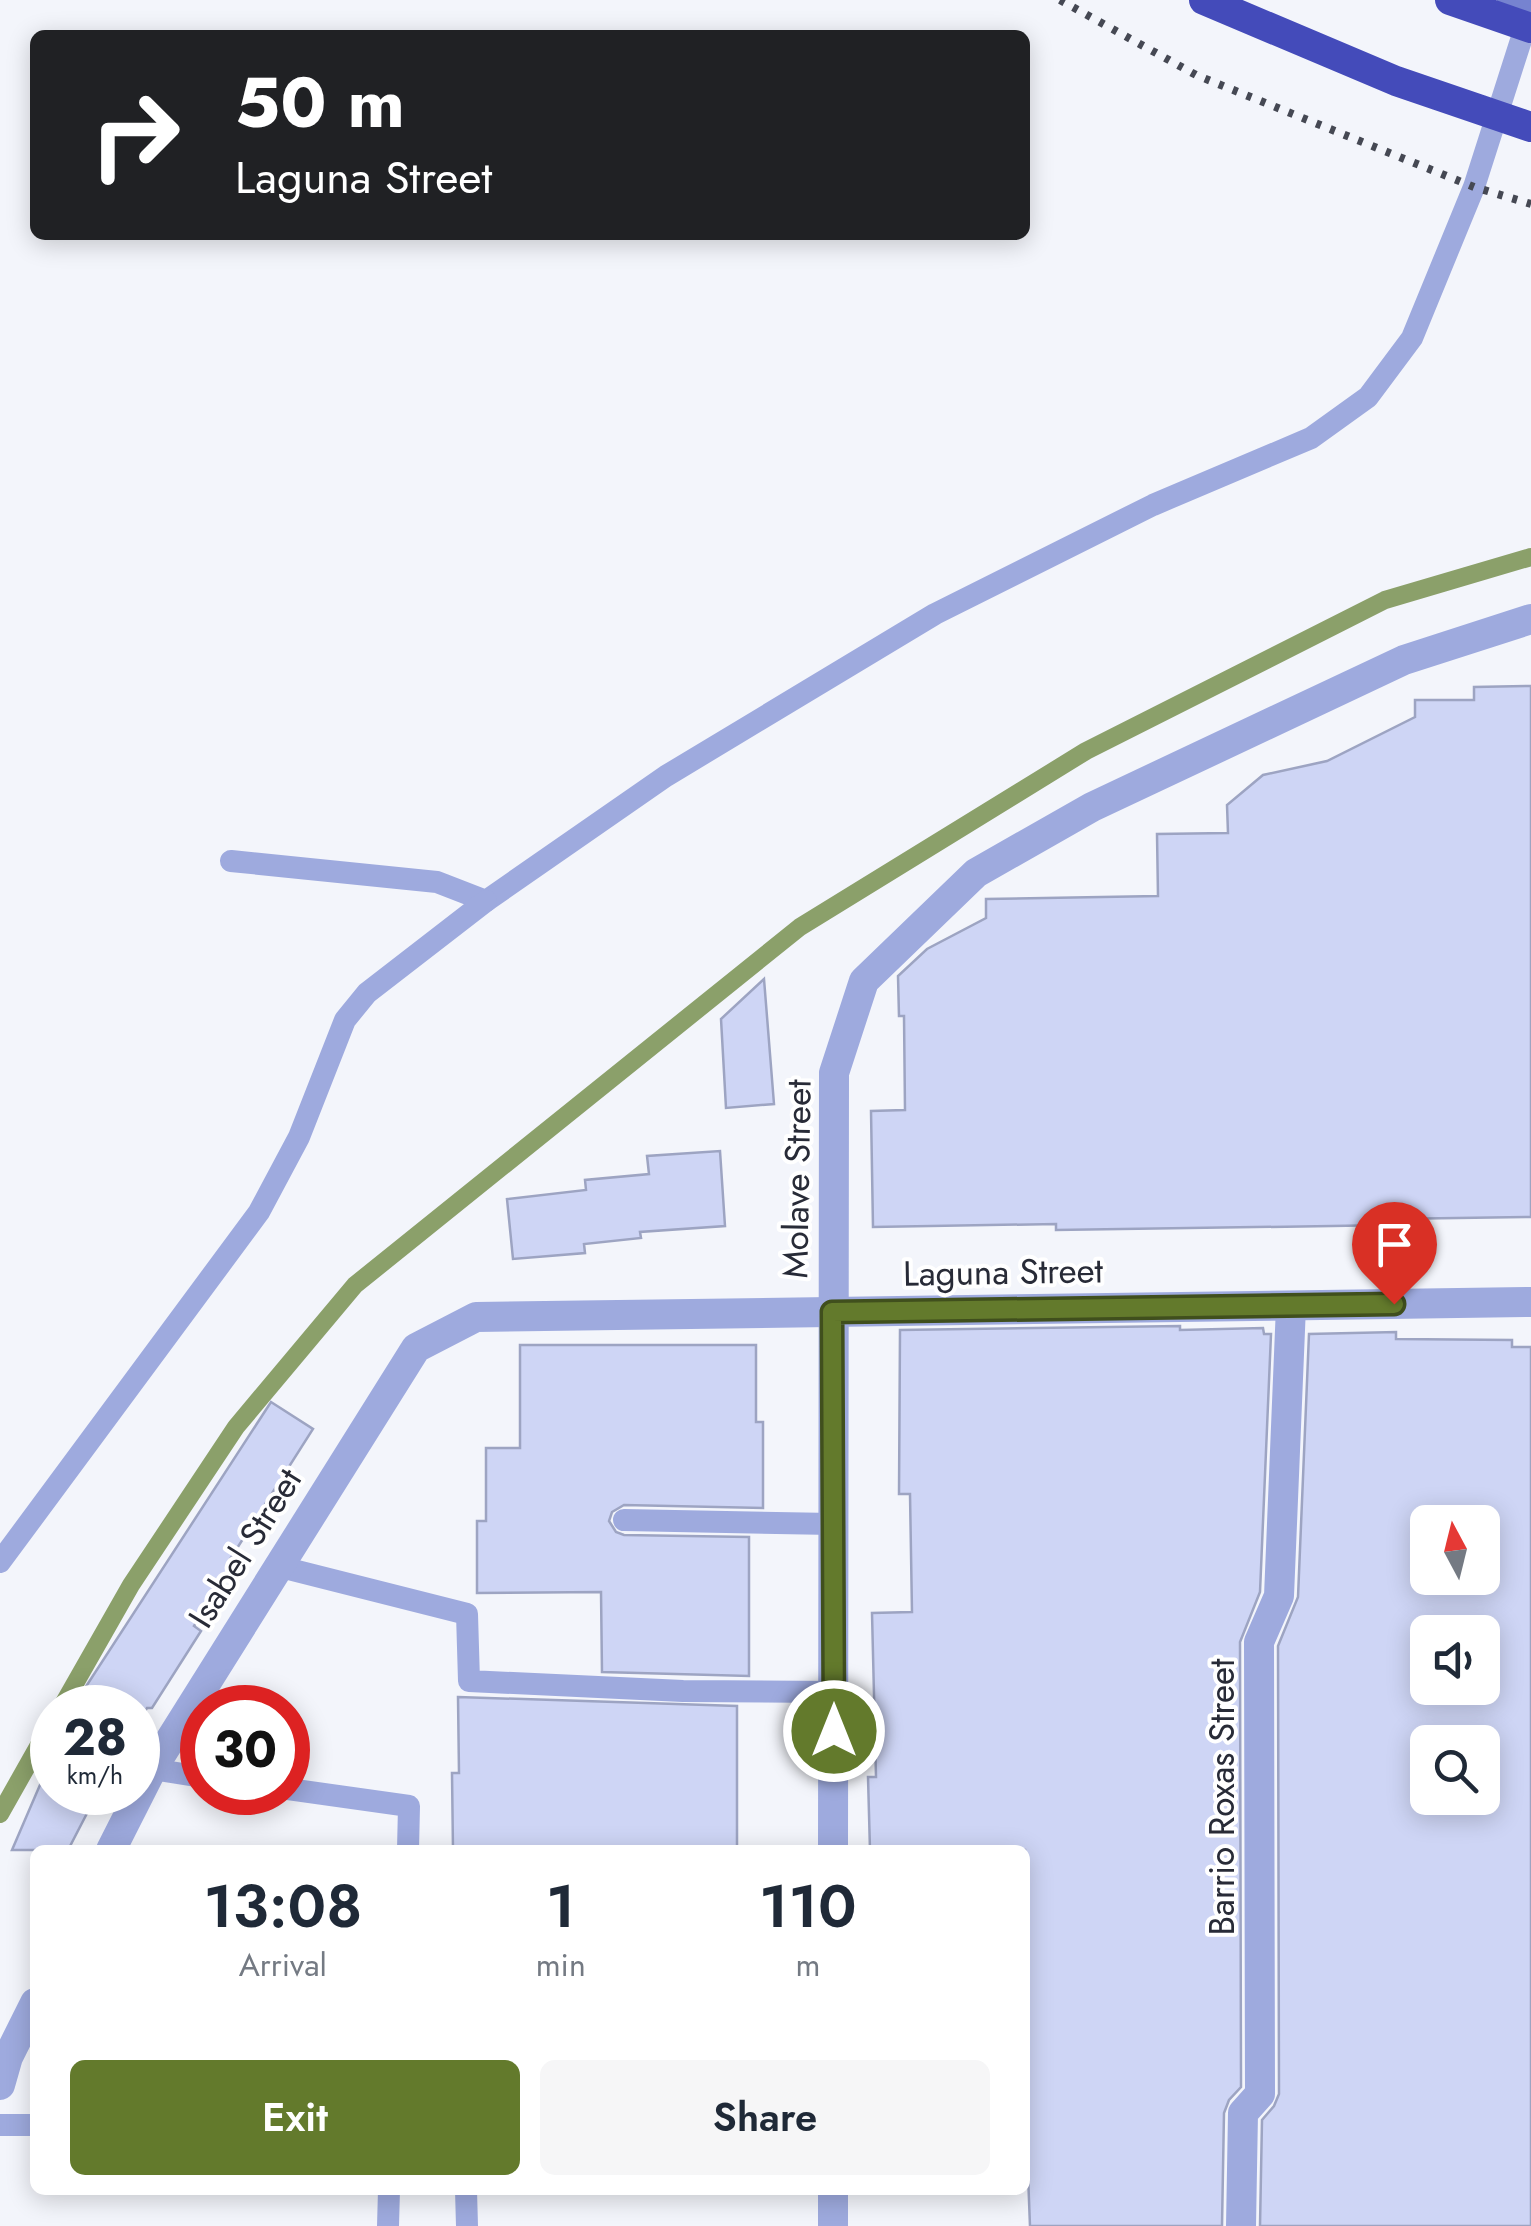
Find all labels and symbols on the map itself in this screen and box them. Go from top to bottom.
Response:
street label: Molave Street [770,1078,824,1279]
pin [1352,1202,1437,1305]
street label: Laguna Street [903,1245,1104,1299]
street label: Isabel Street [176,1458,314,1637]
north arrow [1410,1505,1500,1595]
street label: Barrio Roxas Street [1197,1658,1247,1935]
position arrow [782,1679,886,1783]
speed limit sign: 30 [180,1685,310,1815]

